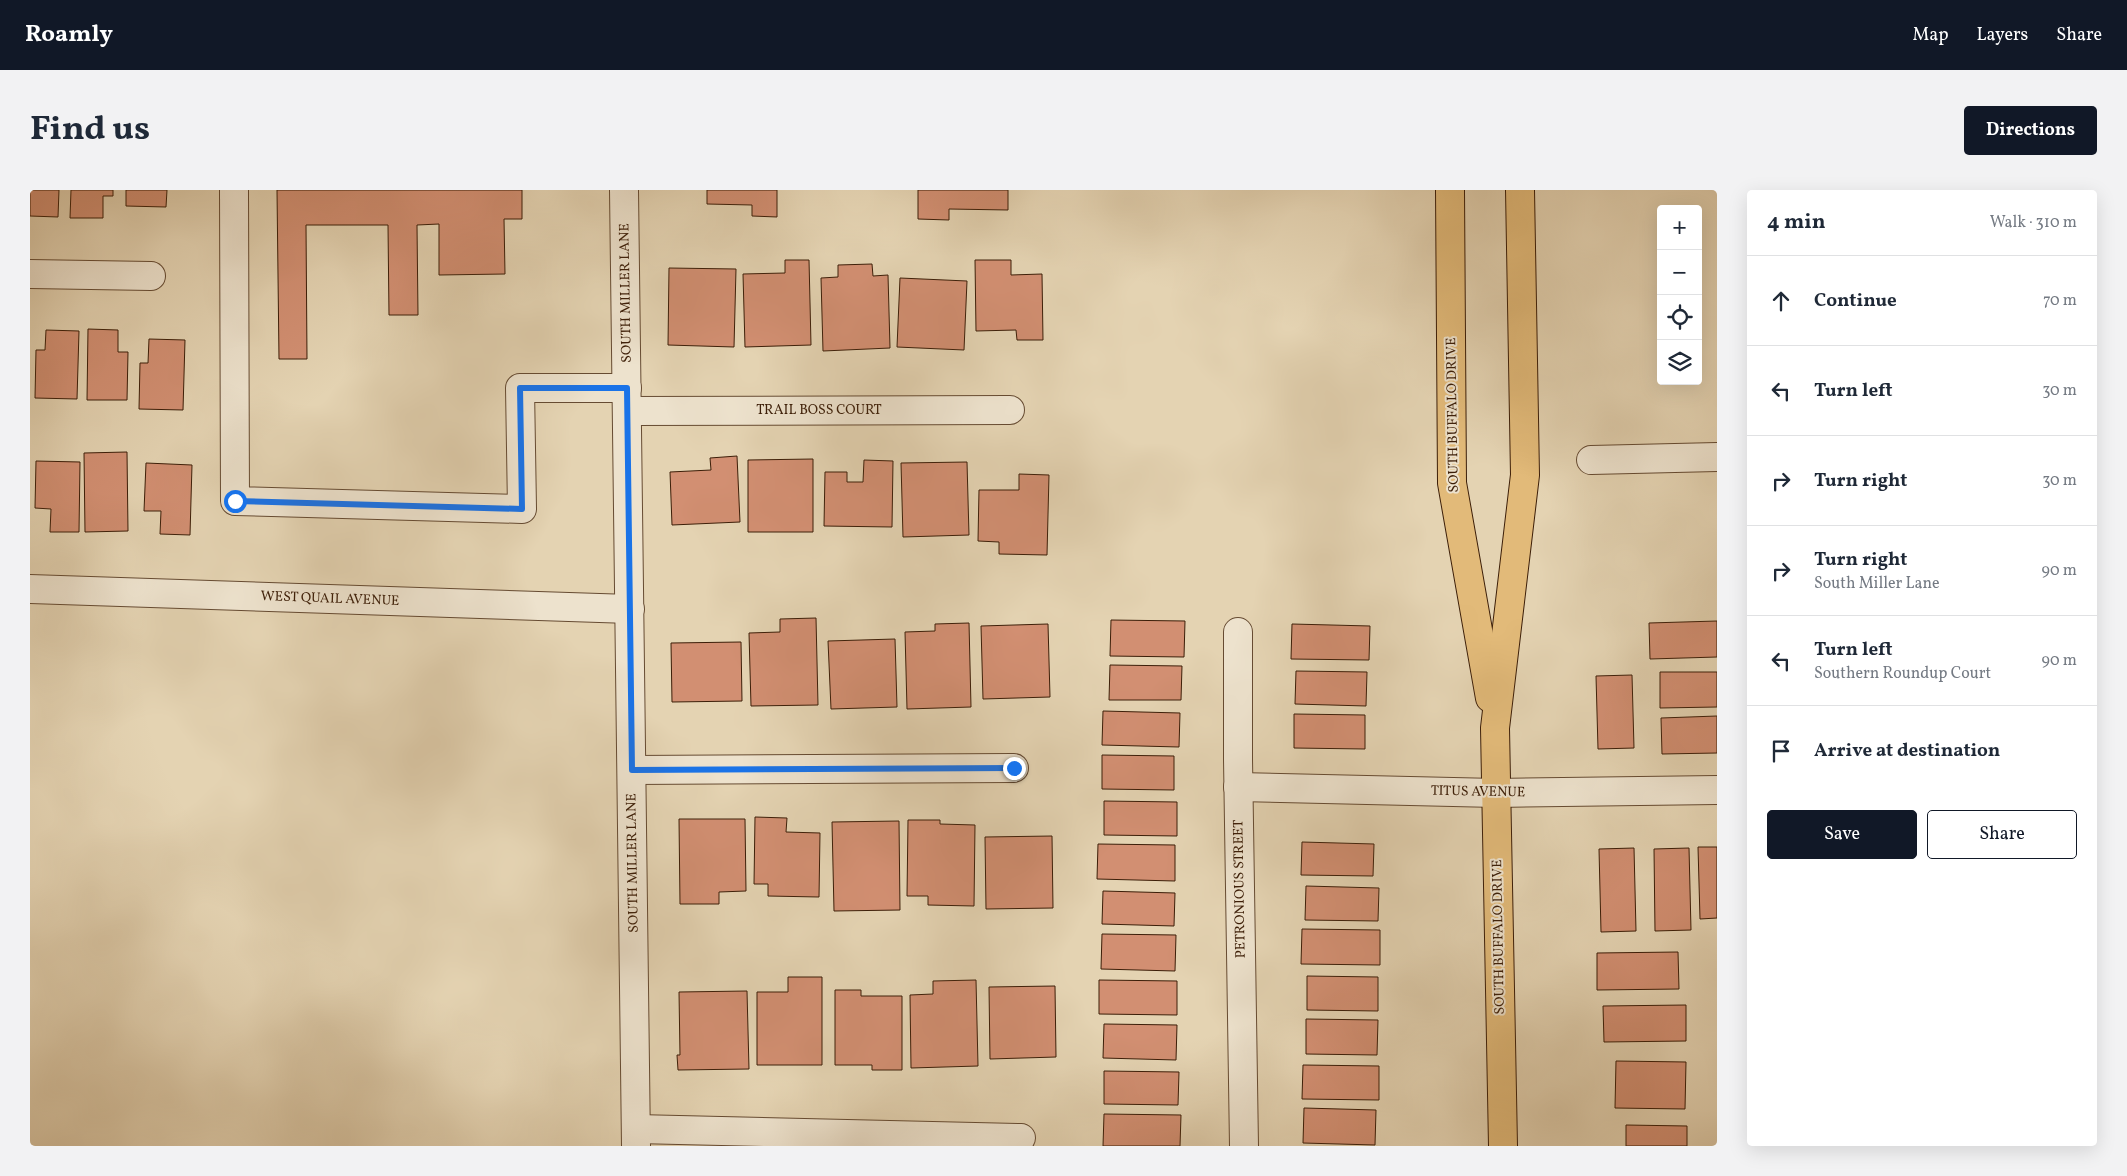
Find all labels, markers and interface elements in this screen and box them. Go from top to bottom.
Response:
text: Roamly [25,18,113,52]
text: Map [1912,23,1948,48]
text: Layers [1976,23,2028,48]
text: Share [2056,23,2102,48]
text: Find us [30,106,150,154]
button: Directions [1964,106,2097,155]
map controls [1657,205,1702,385]
button: + [1657,205,1702,250]
text: 4 min [1767,208,1826,237]
text: Walk · 310 m [1990,212,2077,234]
street label: SOUTH MILLER LANE [615,223,637,363]
button: − [1657,250,1702,295]
icon: ahead [1767,287,1795,315]
text: Continue [1814,288,1897,314]
text: 70 m [2043,290,2077,312]
button: locate [1657,295,1702,340]
street label: SOUTH BUFFALO DRIVE [1442,337,1464,493]
button: layers [1657,340,1702,385]
icon: left [1767,377,1795,405]
text: Turn left [1814,378,1893,404]
text: 30 m [2042,380,2077,402]
street label: TRAIL BOSS COURT [756,401,882,420]
icon: right [1767,467,1795,495]
text: Turn right [1814,468,1907,494]
text: 30 m [2042,470,2077,492]
route start [224,490,247,513]
text: Turn right [1814,547,1907,573]
icon: right [1767,557,1795,585]
text: 90 m [2041,560,2077,582]
text: South Miller Lane [1814,573,1940,595]
street label: WEST QUAIL AVENUE [260,587,400,611]
text: Turn left [1814,637,1893,663]
icon: left [1767,647,1795,675]
text: 90 m [2041,650,2077,672]
text: Southern Roundup Court [1814,663,1991,685]
icon: arrive [1767,737,1795,765]
text: Arrive at destination [1814,738,2000,764]
route end [1003,757,1026,780]
street label: TITUS AVENUE [1431,782,1525,802]
street label: SOUTH MILLER LANE [622,793,644,933]
button: Save [1767,810,1917,859]
button: Share [1927,810,2077,859]
street label: PETRONIOUS STREET [1229,819,1251,959]
street label: SOUTH BUFFALO DRIVE [1488,859,1510,1015]

